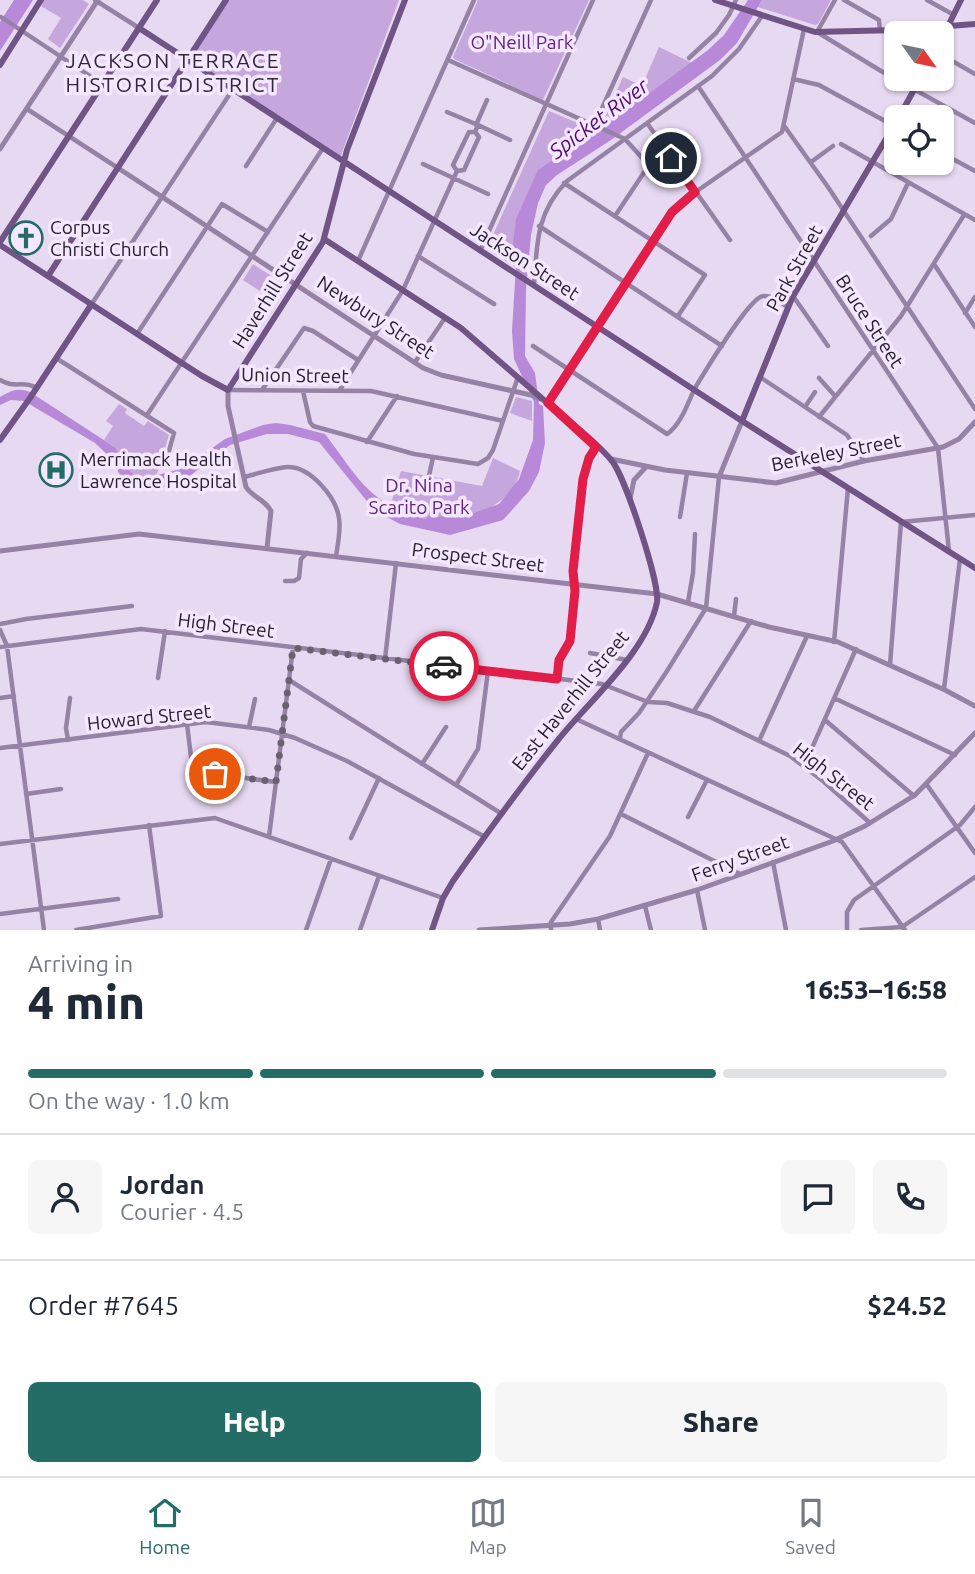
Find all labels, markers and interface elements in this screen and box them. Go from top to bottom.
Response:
north arrow [884,21,954,91]
map controls [884,21,954,175]
park label: O"Neill Park [471,31,574,53]
district label: JACKSON TERRACE HISTORIC DISTRICT [66,48,280,96]
water label: Spicket River [543,73,653,164]
button: locate [884,105,954,175]
pin [641,128,701,188]
icon: home [652,139,690,177]
place label: Corpus Christi Church [50,216,169,260]
street label: Jackson Street [467,218,584,305]
church icon: Corpus Christi Church [7,219,45,257]
street label: Park Street [761,221,827,315]
street label: Haverhill Street [227,227,317,352]
street label: Bruce Street [832,270,909,372]
street label: Newbury Street [313,271,439,363]
street label: Union Street [241,363,350,387]
street label: Berkeley Street [769,429,903,475]
place label: Merrimack Health Lawrence Hospital [80,448,237,492]
hospital icon: Merrimack Health Lawrence Hospital [37,451,75,489]
park label: Dr. Nina Scarito Park [369,474,470,518]
street label: Prospect Street [411,538,546,576]
street label: High Street [176,608,276,642]
street label: East Haverhill Street [507,625,633,774]
courier [409,631,479,701]
icon: car [425,647,463,685]
street label: Howard Street [86,699,213,734]
street label: High Street [789,737,879,815]
pin [185,744,245,804]
icon: bag [196,755,234,793]
street label: Ferry Street [688,830,792,886]
text: Arriving in [28,951,133,976]
text: 16:53–16:58 [804,975,947,1004]
text: 4 min [28,976,145,1028]
text: On the way · 1.0 km [28,1088,230,1113]
button: person [28,1160,102,1234]
button: chat [781,1160,855,1234]
button: phone [873,1160,947,1234]
text: Jordan [120,1170,205,1199]
text: Courier · 4.5 [120,1199,244,1224]
text: Order #7645 [28,1291,179,1320]
text: $24.52 [867,1291,947,1320]
button: Help [28,1382,481,1462]
button: Share [495,1382,947,1462]
tab: Home [139,1494,190,1558]
tab: Map [469,1494,507,1558]
tab: Saved [785,1494,836,1558]

